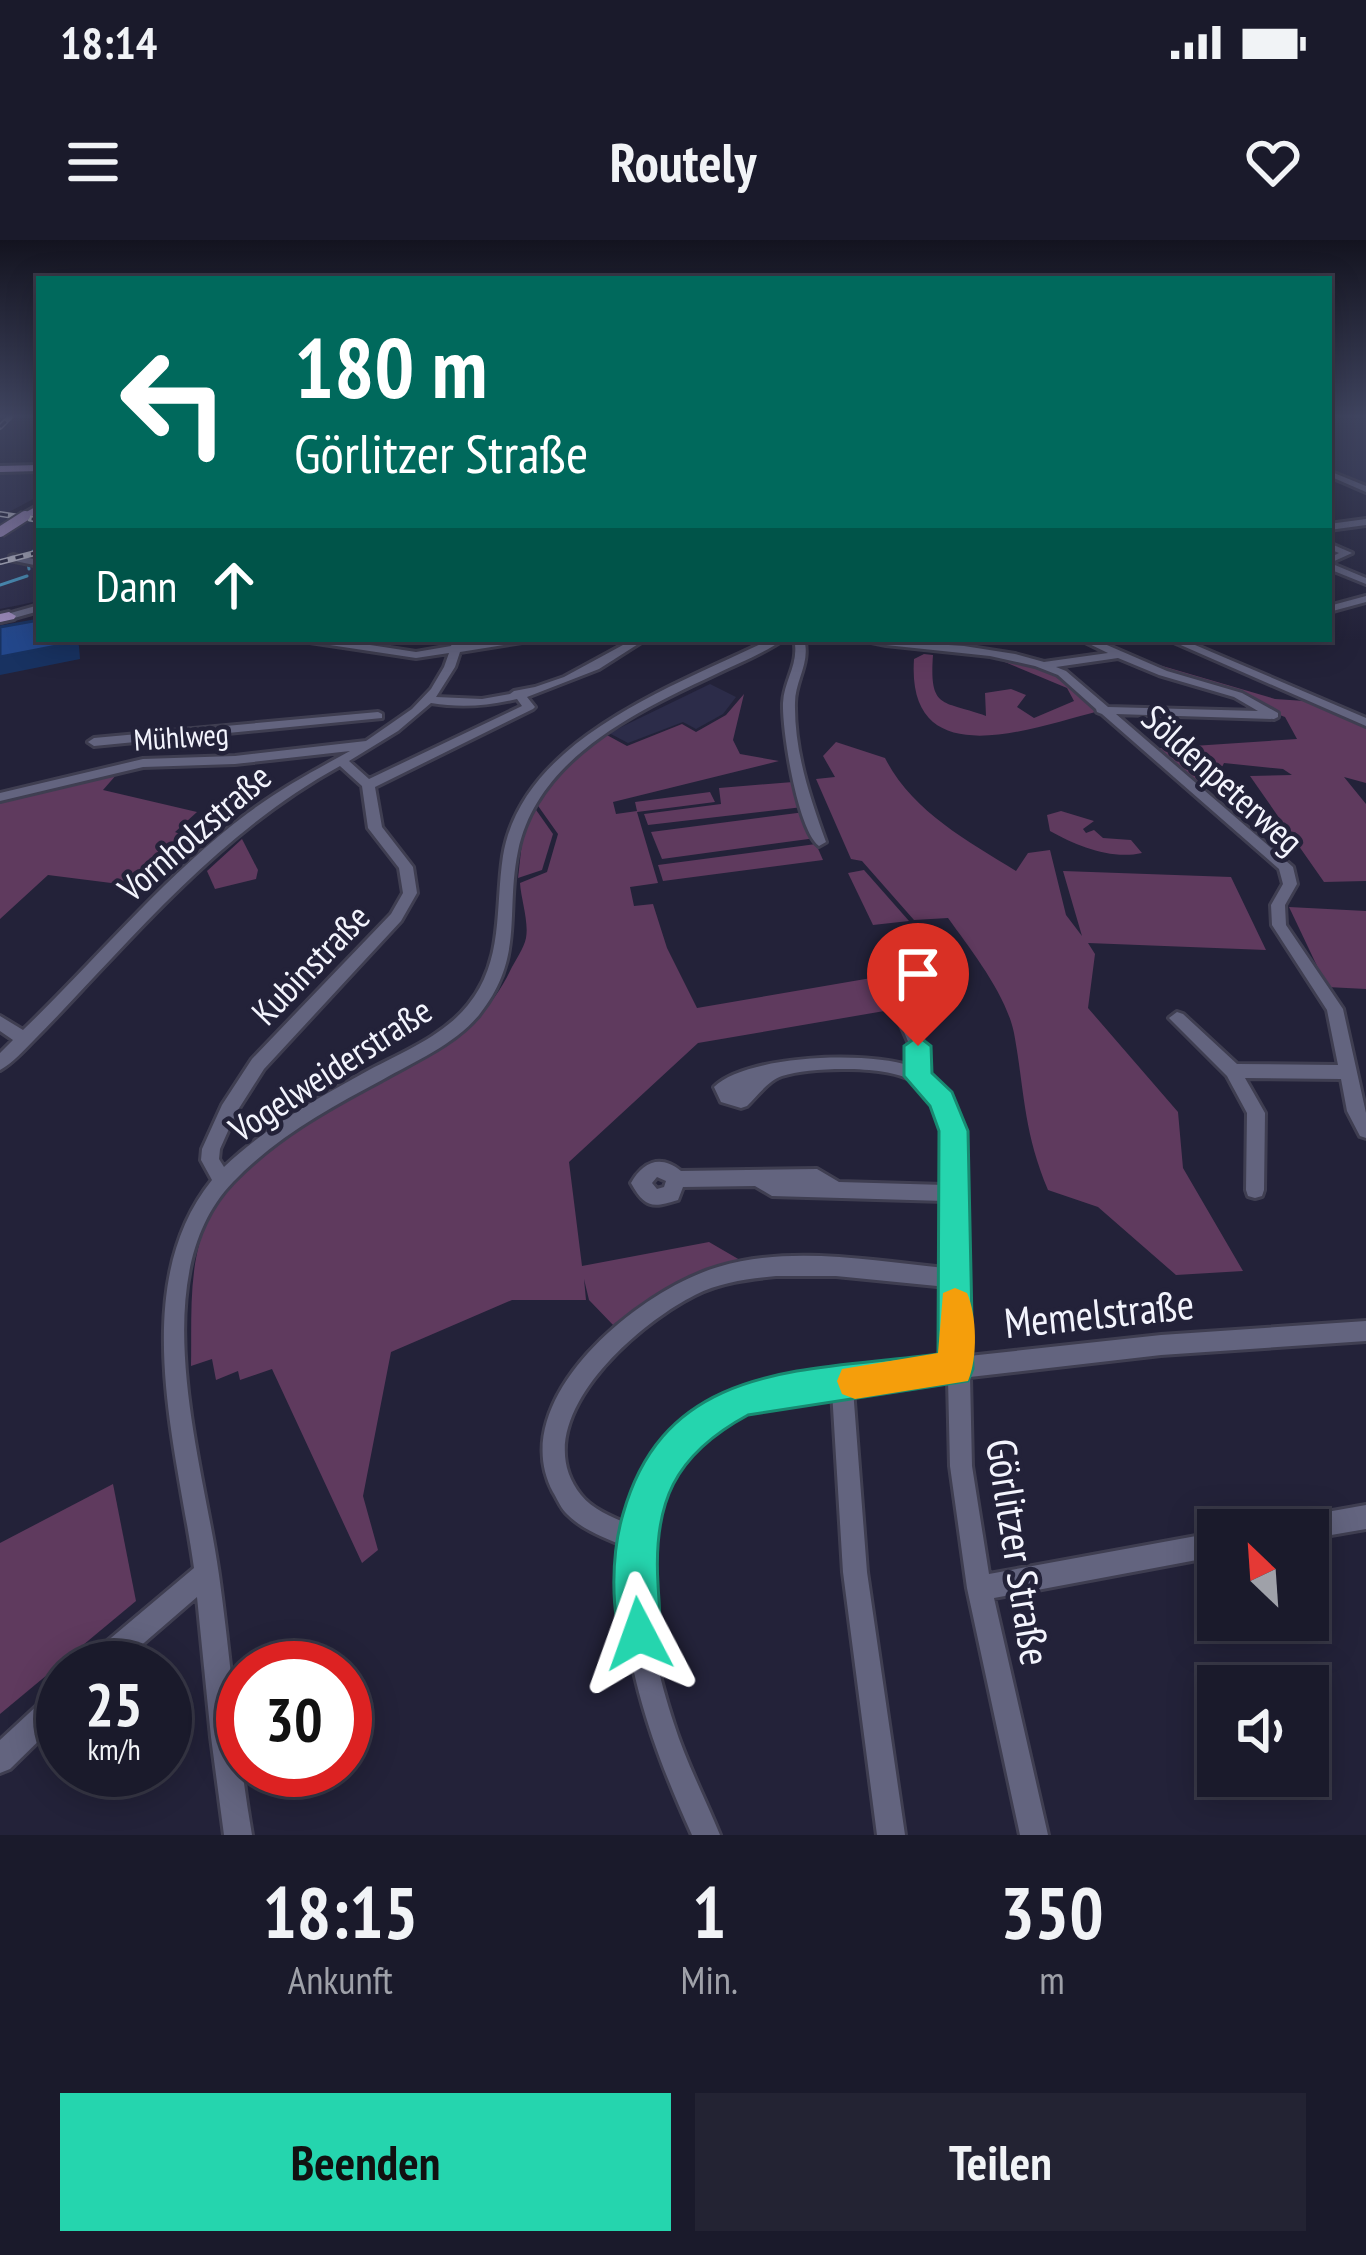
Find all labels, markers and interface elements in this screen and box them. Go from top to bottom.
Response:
text: 18:14 [60,13,157,71]
text: Routely [610,127,756,197]
icon: menu [60,129,126,195]
icon: heart [1240,129,1306,195]
text: 180 m [294,312,487,421]
icon: left [96,324,252,480]
text: Görlitzer Straße [294,418,588,488]
icon: ahead [201,552,267,618]
text: Dann [96,556,177,614]
street label: Söldenpeterweg [1132,694,1314,864]
street label: Mühlweg [132,713,230,759]
street label: Vornholzstraße [107,753,280,912]
street label: Kubinstraße [241,894,379,1034]
pin [867,923,969,1046]
icon: arrive [885,941,951,1007]
street label: Vogelweiderstraße [219,986,440,1152]
street label: Memelstraße [1001,1276,1197,1350]
street label: Görlitzer Straße [974,1435,1064,1669]
north arrow [1197,1509,1329,1641]
map controls [1197,1509,1329,1797]
position arrow [576,1571,702,1697]
speed limit sign: 30 [216,1641,372,1797]
text: 25 [85,1665,143,1743]
button: sound [1197,1665,1329,1797]
text: km/h [87,1729,141,1768]
text: 18:15 [262,1865,418,1958]
text: 1 [692,1865,726,1958]
text: 350 [1000,1865,1104,1958]
text: Ankunft [288,1954,393,2005]
text: Min. [681,1954,738,2005]
text: m [1039,1954,1065,2005]
button: Beenden [60,2093,671,2231]
button: Teilen [695,2093,1306,2231]

